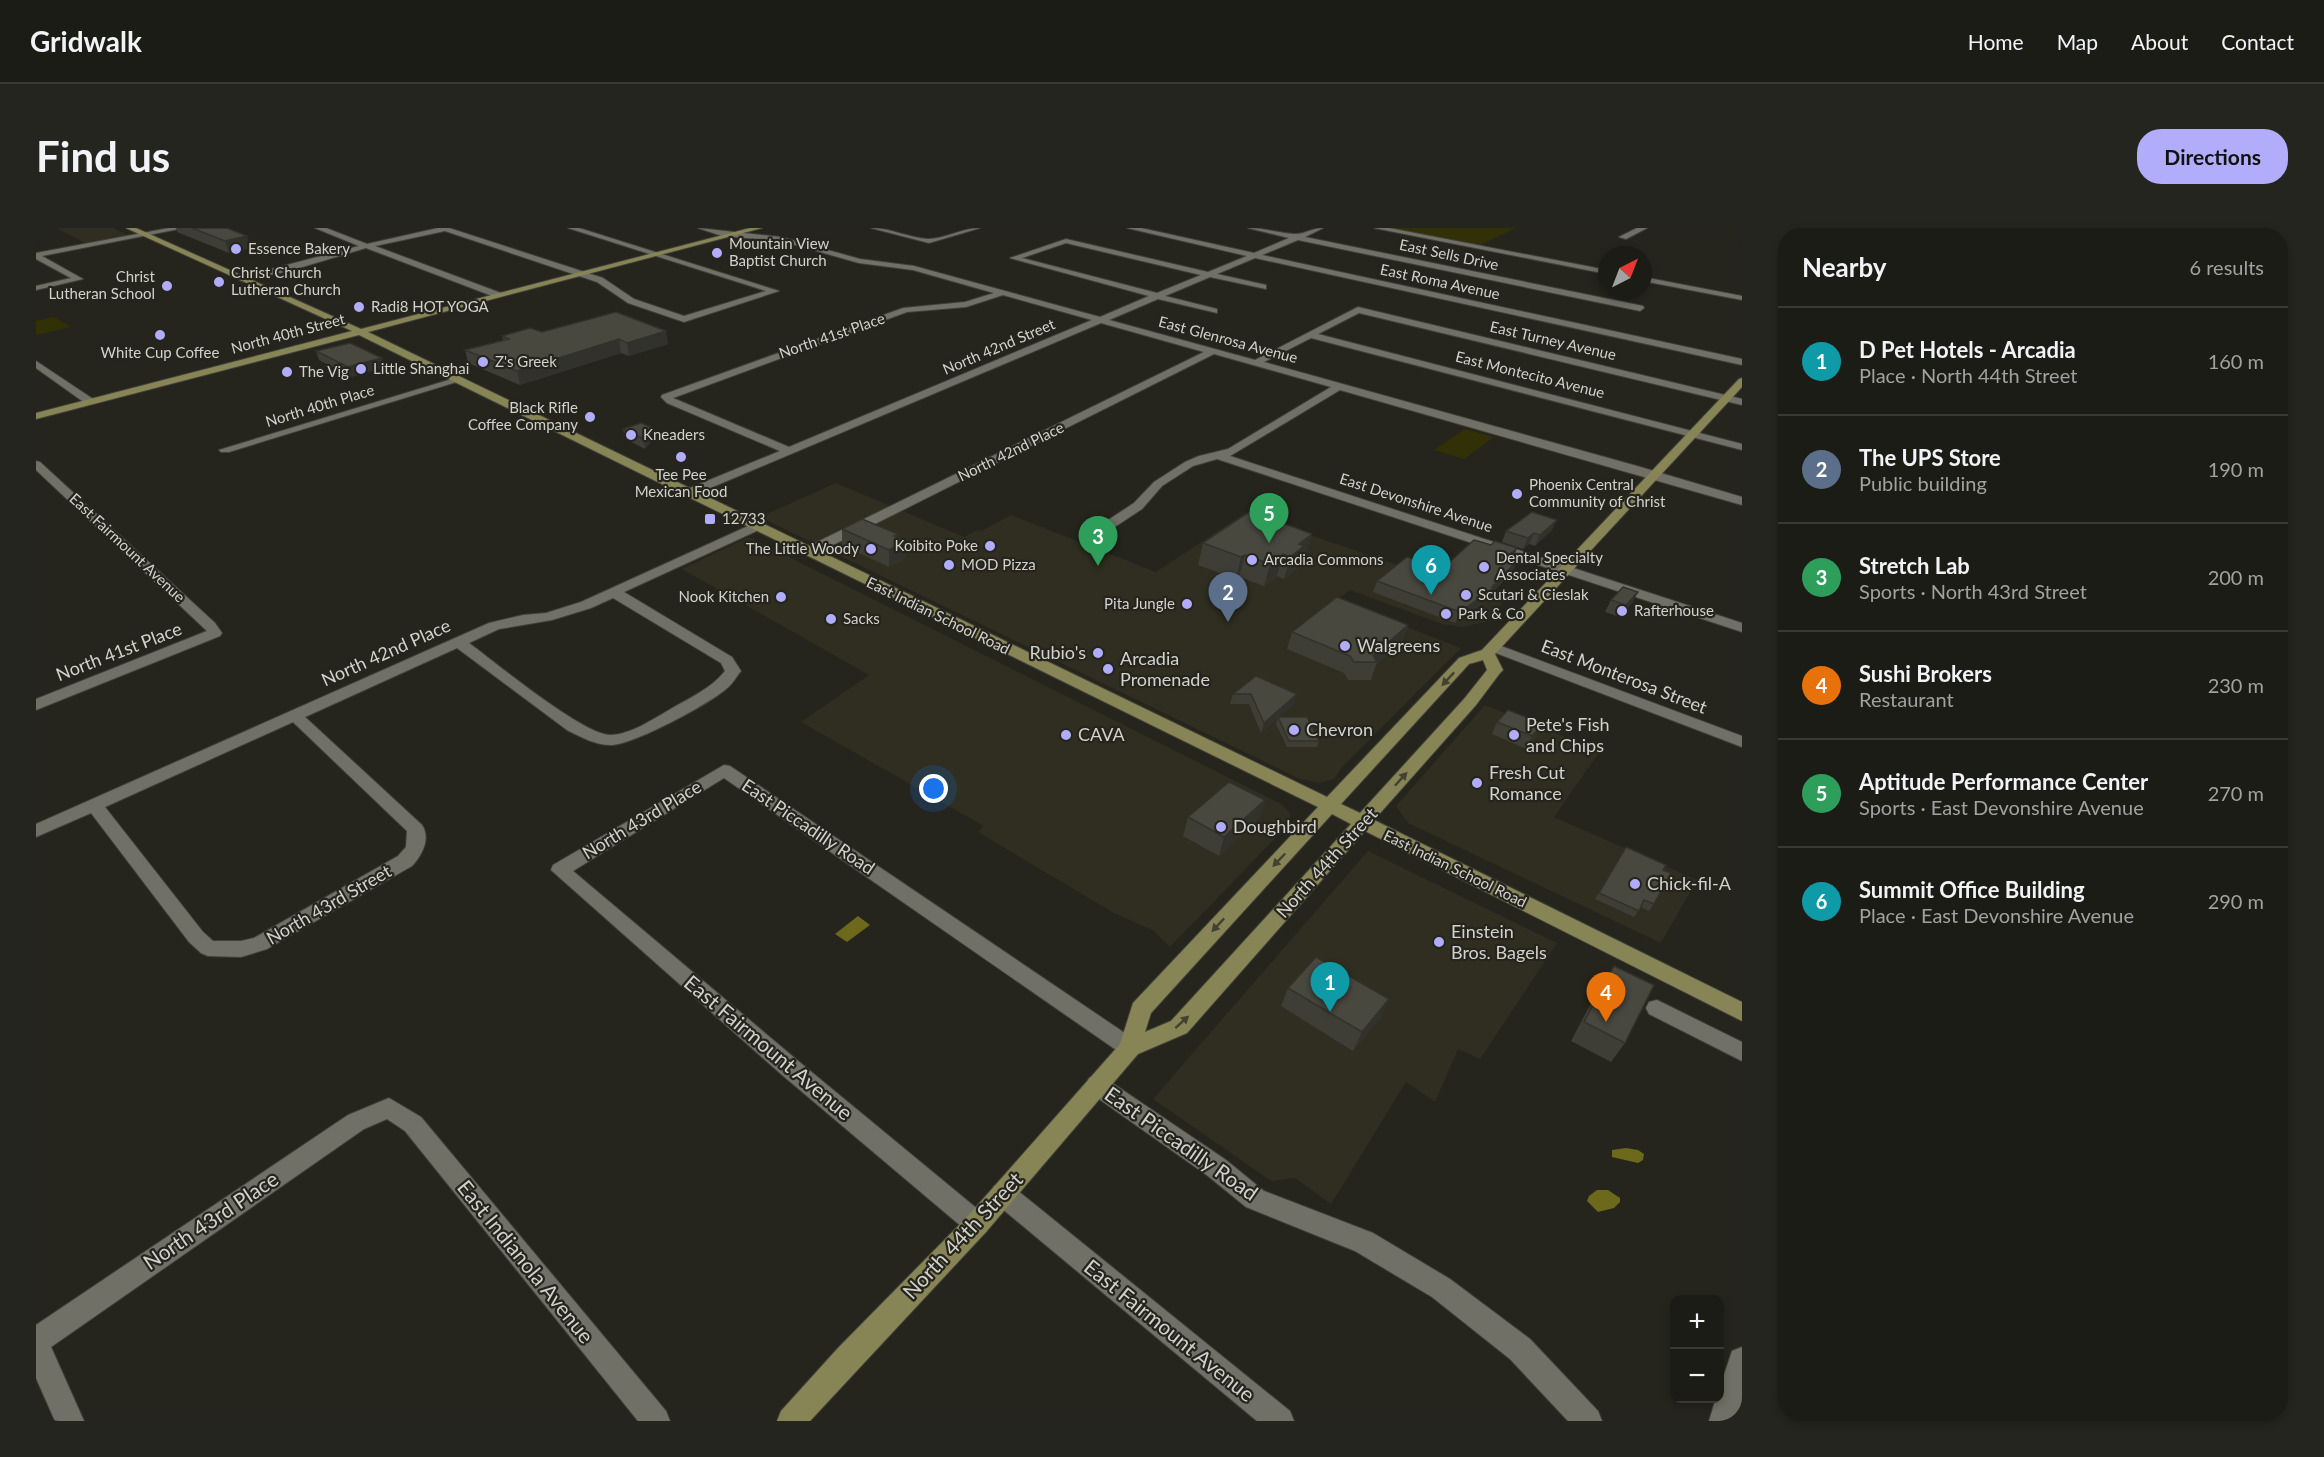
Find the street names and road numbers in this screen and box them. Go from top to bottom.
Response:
street label: East Sells Drive [1398,235,1501,273]
street label: East Roma Avenue [1379,260,1502,303]
street label: North 41st Place [776,308,887,362]
street label: North 40th Street [229,309,347,357]
street label: East Glenrosa Avenue [1157,312,1300,366]
street label: North 42nd Street [940,314,1058,378]
street label: East Turney Avenue [1488,317,1618,363]
street label: East Montecito Avenue [1454,347,1607,401]
street label: North 40th Place [263,380,376,430]
street label: North 42nd Place [955,418,1067,485]
street label: East Devonshire Avenue [1338,469,1495,535]
street label: East Fairmount Avenue [66,489,189,606]
street label: East Indian School Road [864,573,1013,658]
street label: North 42nd Place [318,614,453,690]
street label: North 41st Place [53,617,185,685]
street label: East Monterosa Street [1538,634,1711,718]
street label: East Piccadilly Road [738,774,879,879]
street label: North 43rd Place [578,775,705,863]
street label: North 44th Street [1271,802,1382,922]
street label: East Indian School Road [1381,826,1530,911]
street label: North 43rd Street [262,859,395,949]
street label: East Fairmount Avenue [680,969,858,1125]
street label: East Piccadilly Road [1100,1081,1263,1205]
street label: North 43rd Place [138,1165,282,1274]
street label: North 44th Street [897,1166,1027,1304]
street label: East Indianola Avenue [453,1175,600,1348]
street label: East Fairmount Avenue [1080,1253,1260,1406]

